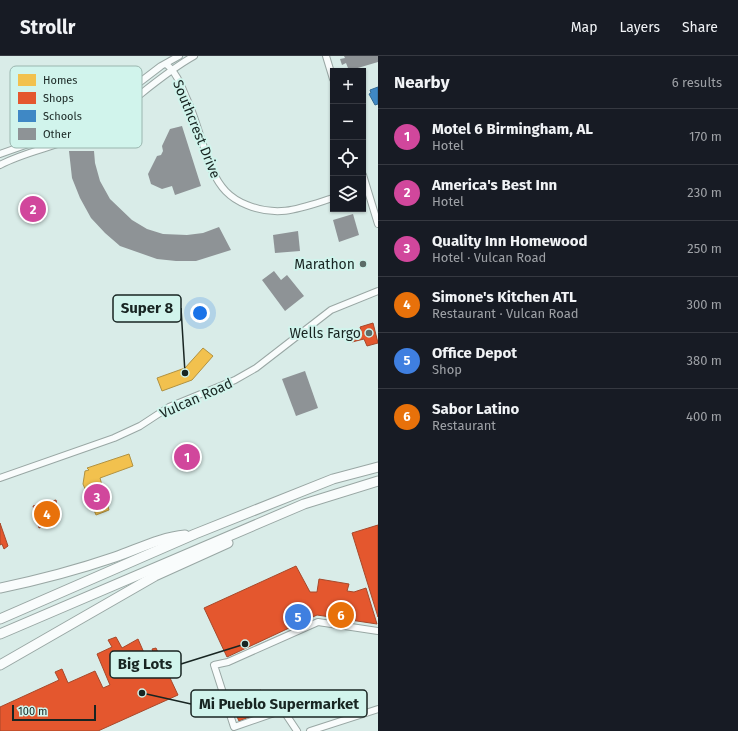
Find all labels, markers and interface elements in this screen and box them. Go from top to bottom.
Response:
text: Strollr [20,16,75,39]
text: Map [571,19,597,36]
text: Layers [619,19,660,36]
text: Share [682,19,718,36]
legend [10,66,142,148]
map controls [330,68,366,212]
button: + [330,68,366,104]
text: Nearby [394,72,449,93]
text: Homes [43,74,77,87]
text: 6 results [672,75,722,90]
street label: Southcrest Drive [169,77,224,181]
text: Shops [43,92,74,105]
button: − [330,104,366,140]
text: Schools [43,110,82,123]
text: Motel 6 Birmingham, AL [432,120,593,138]
text: Other [43,128,72,141]
text: 1 [404,129,410,144]
text: 170 m [689,129,722,144]
text: Hotel [432,138,464,153]
button: locate [330,140,366,176]
button: layers [330,176,366,212]
text: America's Best Inn [432,176,557,194]
text: 2 [404,185,410,200]
text: 230 m [687,185,722,200]
pin: 2 [20,194,46,224]
text: Hotel [432,194,464,209]
text: Quality Inn Homewood [432,232,587,250]
text: 3 [404,241,410,256]
text: 250 m [687,241,722,256]
text: Hotel · Vulcan Road [432,250,546,265]
place label: Marathon [294,256,355,273]
marker: Marathon [358,259,368,269]
text: Simone's Kitchen ATL [432,288,577,306]
callout: Super 8 [113,295,181,322]
text: 4 [403,297,411,312]
text: 300 m [686,297,722,312]
text: Super 8 [121,299,174,317]
your location [190,303,210,323]
text: Restaurant · Vulcan Road [432,306,579,321]
place label: Wells Fargo [289,325,361,342]
marker: Wells Fargo [364,328,374,338]
text: Office Depot [432,344,517,362]
text: 5 [404,353,410,368]
text: 380 m [687,353,722,368]
text: Shop [432,362,462,377]
street label: Vulcan Road [157,375,235,422]
text: Sabor Latino [432,400,519,418]
text: 6 [403,409,411,424]
text: 400 m [686,409,722,424]
text: Restaurant [432,418,496,433]
pin: 1 [174,442,200,472]
pin: 3 [84,482,110,512]
pin: 4 [34,499,60,529]
pin: 6 [328,600,354,630]
pin: 5 [285,602,311,632]
callout: Big Lots [110,651,181,678]
text: Big Lots [118,655,172,673]
callout: Mi Pueblo Supermarket [191,690,367,717]
text: Mi Pueblo Supermarket [199,695,359,713]
scale bar [12,703,96,722]
text: 100 m [18,705,47,718]

